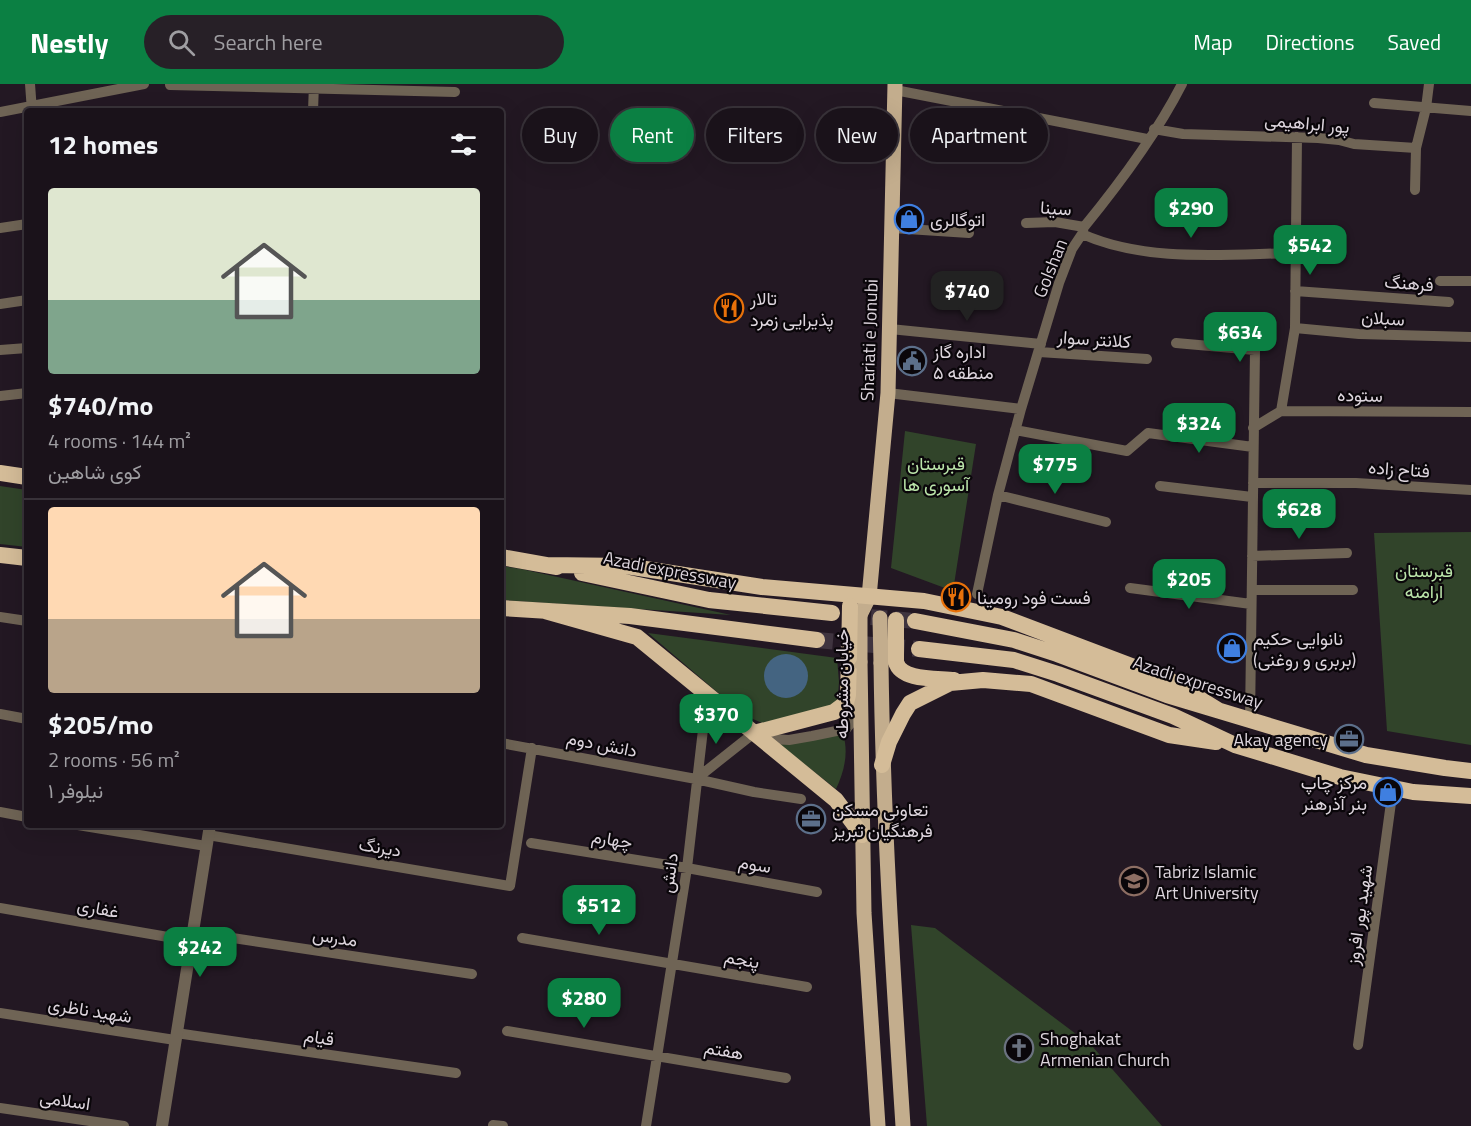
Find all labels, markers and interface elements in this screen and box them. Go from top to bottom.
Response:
search box [144,15,564,69]
text: Nestly [30,21,108,64]
text: Search here [213,25,323,59]
icon: search [165,26,198,59]
text: Map [1193,26,1233,58]
text: Directions [1266,26,1355,58]
text: Saved [1388,26,1441,58]
street label: پور ابراهیمی [1263,106,1351,140]
chip: Buy [522,108,598,162]
chip: Rent [610,108,694,162]
chip: Filters [706,108,804,162]
chip: New [816,108,898,162]
chip: Apartment [910,108,1048,162]
text: 12 homes [48,125,158,164]
icon: filters [447,128,480,161]
pin: $290 [1155,188,1227,239]
text: $290 [1169,192,1213,223]
street label: سینا [1039,193,1073,223]
shop icon: اتوگالری [893,203,925,235]
place label: اتوگالری [930,206,985,233]
pin: $542 [1274,225,1346,276]
icon: home [210,227,318,335]
text: $542 [1288,229,1332,260]
street label: Golshan [1026,234,1074,302]
street label: فرهنگ [1383,268,1435,298]
pin: $740 [931,271,1003,322]
text: $740 [945,275,989,306]
street label: Shariati e Jonubi [853,278,885,402]
place label: تالار پذیرایی زمرد [749,285,834,333]
restaurant icon: تالار پذیرایی زمرد [713,292,745,324]
street label: سبلان [1361,303,1405,333]
pin: $634 [1204,312,1276,363]
text: $634 [1218,316,1262,347]
street label: کلانتر سوار [1055,323,1132,355]
place label: اداره گاز منطقه ۵ [932,338,994,386]
public building icon: اداره گاز منطقه ۵ [896,345,928,377]
street label: ستوده [1337,381,1383,409]
text: $740/mo [48,386,153,425]
pin: $324 [1163,403,1235,454]
text: $324 [1177,407,1221,438]
text: 4 rooms · 144 m² [48,425,191,456]
pin: $775 [1019,444,1091,495]
text: $775 [1033,448,1077,479]
park label: قبرستان آسوری ها [903,450,971,498]
street label: فتاح زاده [1367,453,1431,485]
text: کوی شاهین [48,456,142,487]
pin: $628 [1263,489,1335,540]
text: $628 [1277,493,1321,524]
street label: Azadi expressway [601,544,739,596]
icon: home [210,546,318,654]
park label: قبرستان ارامنه [1395,557,1453,605]
pin: $205 [1153,559,1225,610]
text: $205 [1167,563,1211,594]
restaurant icon: فست فود رومینا [940,581,972,613]
place label: فست فود رومینا [977,584,1091,611]
place label: نانوایی حکیم (بربری و روغنی) [1253,625,1356,673]
street label: خیابان مشروطه [828,629,855,739]
shop icon: نانوایی حکیم (بربری و روغنی) [1216,632,1248,664]
street label: Azadi expressway [1130,648,1267,716]
pin: $370 [680,694,752,745]
text: $370 [694,698,738,729]
text: $205/mo [48,705,153,744]
office icon: Akay agency [1333,723,1365,755]
street label: دانش دوم [564,724,640,764]
place label: Akay agency [1234,726,1328,753]
text: 2 rooms · 56 m² [48,744,180,775]
place label: مرکز چاپ بنر آذرهنر [1301,769,1367,817]
text: نیلوفر ۱ [48,775,103,806]
shop icon: مرکز چاپ بنر آذرهنر [1372,776,1404,808]
place label: تعاونی مسکن فرهنگیان تبریز [831,796,933,844]
office icon: تعاونی مسکن فرهنگیان تبریز [795,803,827,835]
street label: چهارم [590,822,634,856]
street label: دیرنگ [357,830,403,864]
street label: سوم [736,848,774,880]
street label: دانش [653,851,685,895]
place label: Tabriz Islamic Art University [1155,858,1259,906]
street label: شهید پور افروز [1338,863,1379,968]
school or university icon: Tabriz Islamic Art University [1118,865,1150,897]
pin: $512 [563,885,635,936]
text: $512 [577,889,621,920]
street label: غفاری [75,891,121,925]
street label: مدرس [311,920,359,954]
pin: $242 [164,927,236,978]
text: $242 [178,931,222,962]
street label: پنجم [722,943,762,975]
pin: $280 [548,978,620,1029]
text: $280 [562,982,606,1013]
street label: شهید ناظری [46,990,134,1030]
street label: قیام [302,1022,336,1052]
place label: Shoghakat Armenian Church [1040,1025,1170,1073]
church icon: Shoghakat Armenian Church [1003,1032,1035,1064]
street label: هفتم [702,1033,746,1067]
street label: اسلامی [38,1083,92,1117]

